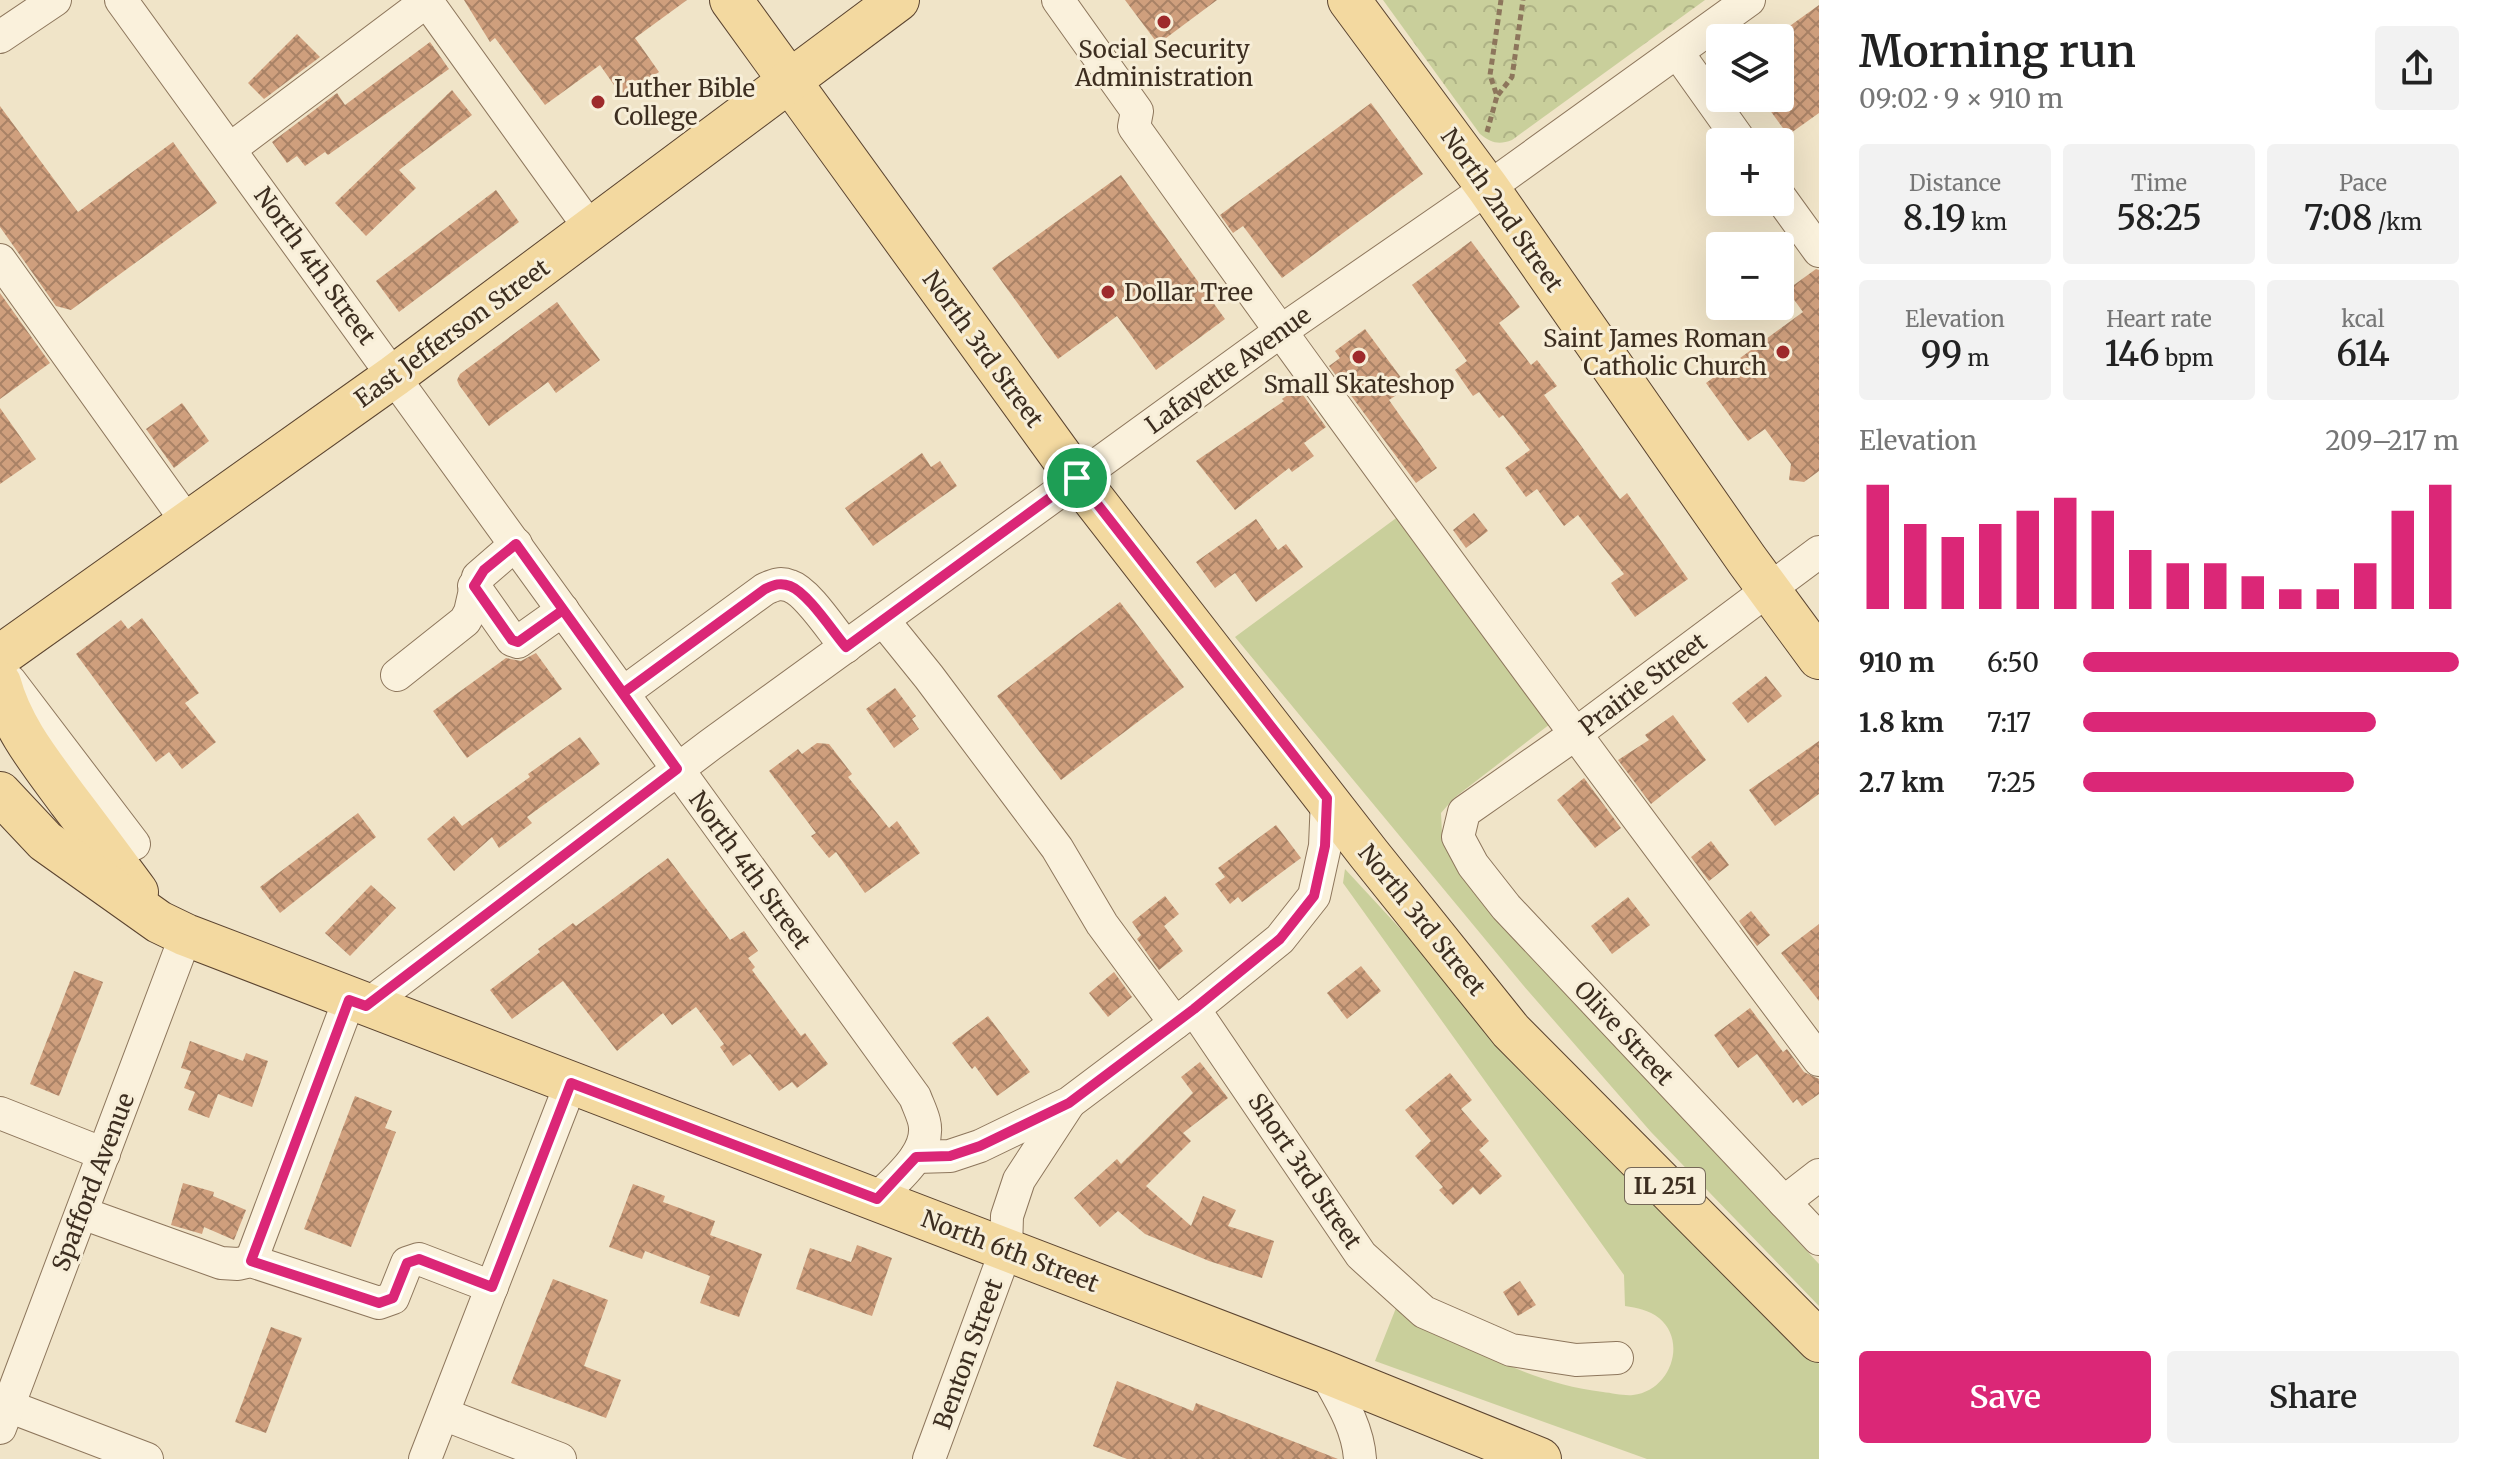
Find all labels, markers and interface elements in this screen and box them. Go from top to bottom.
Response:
marker: Social Security Administration [1155,13,1173,31]
map controls [1706,24,1794,320]
button: layers [1706,24,1794,112]
text: Morning run [1859,24,2136,79]
button: share [2375,26,2459,110]
place label: Social Security Administration [1074,34,1253,93]
place label: Luther Bible College [614,73,755,132]
text: 09:02 · 9 × 910 m [1859,82,2063,115]
marker: Luther Bible College [589,93,607,111]
street label: North 2nd Street [1434,122,1570,298]
button: + [1706,128,1794,216]
text: Distance [1909,169,2001,197]
text: Time [2131,169,2187,197]
text: Pace [2339,169,2387,197]
street label: North 4th Street [247,181,383,352]
text: 8.19 [1903,197,1966,239]
text: 58:25 [2116,197,2202,239]
text: 7:08 [2304,197,2373,239]
text: km [1966,208,2007,236]
text: /km [2373,208,2422,236]
button: − [1706,232,1794,320]
street label: East Jefferson Street [348,251,556,414]
street label: North 3rd Street [916,265,1051,434]
place label: Dollar Tree [1124,277,1253,308]
marker: Dollar Tree [1099,283,1117,301]
street label: Lafayette Avenue [1139,299,1317,441]
text: Elevation [1905,305,2005,333]
text: Heart rate [2106,305,2212,333]
text: kcal [2341,305,2385,333]
place label: Saint James Roman Catholic Church [1543,323,1767,382]
text: 99 [1921,333,1962,375]
text: 146 [2104,333,2160,375]
text: 614 [2336,333,2390,375]
marker: Saint James Roman Catholic Church [1774,343,1792,361]
text: m [1962,344,1989,372]
text: bpm [2160,344,2214,372]
marker: Small Skateshop [1350,348,1368,366]
place label: Small Skateshop [1264,369,1454,400]
text: Elevation [1859,424,1977,457]
text: 209–217 m [2325,424,2459,457]
pin [1043,444,1111,512]
icon: arrive [1055,456,1099,500]
street label: Prairie Street [1573,625,1714,742]
text: 910 m [1859,646,1935,679]
text: 6:50 [1987,646,2039,679]
text: 1.8 km [1859,706,1944,739]
text: 7:17 [1987,706,2031,739]
text: 2.7 km [1859,766,1945,799]
text: 7:25 [1987,766,2036,799]
street label: North 4th Street [682,785,818,956]
street label: North 3rd Street [1351,838,1493,1003]
street label: Olive Street [1568,974,1681,1092]
street label: Short 3rd Street [1241,1087,1369,1256]
street label: Spafford Avenue [45,1089,141,1275]
road number: IL 251 [1625,1168,1705,1204]
street label: North 6th Street [917,1203,1104,1299]
street label: Benton Street [926,1274,1010,1433]
button: Save [1859,1351,2151,1443]
button: Share [2167,1351,2459,1443]

